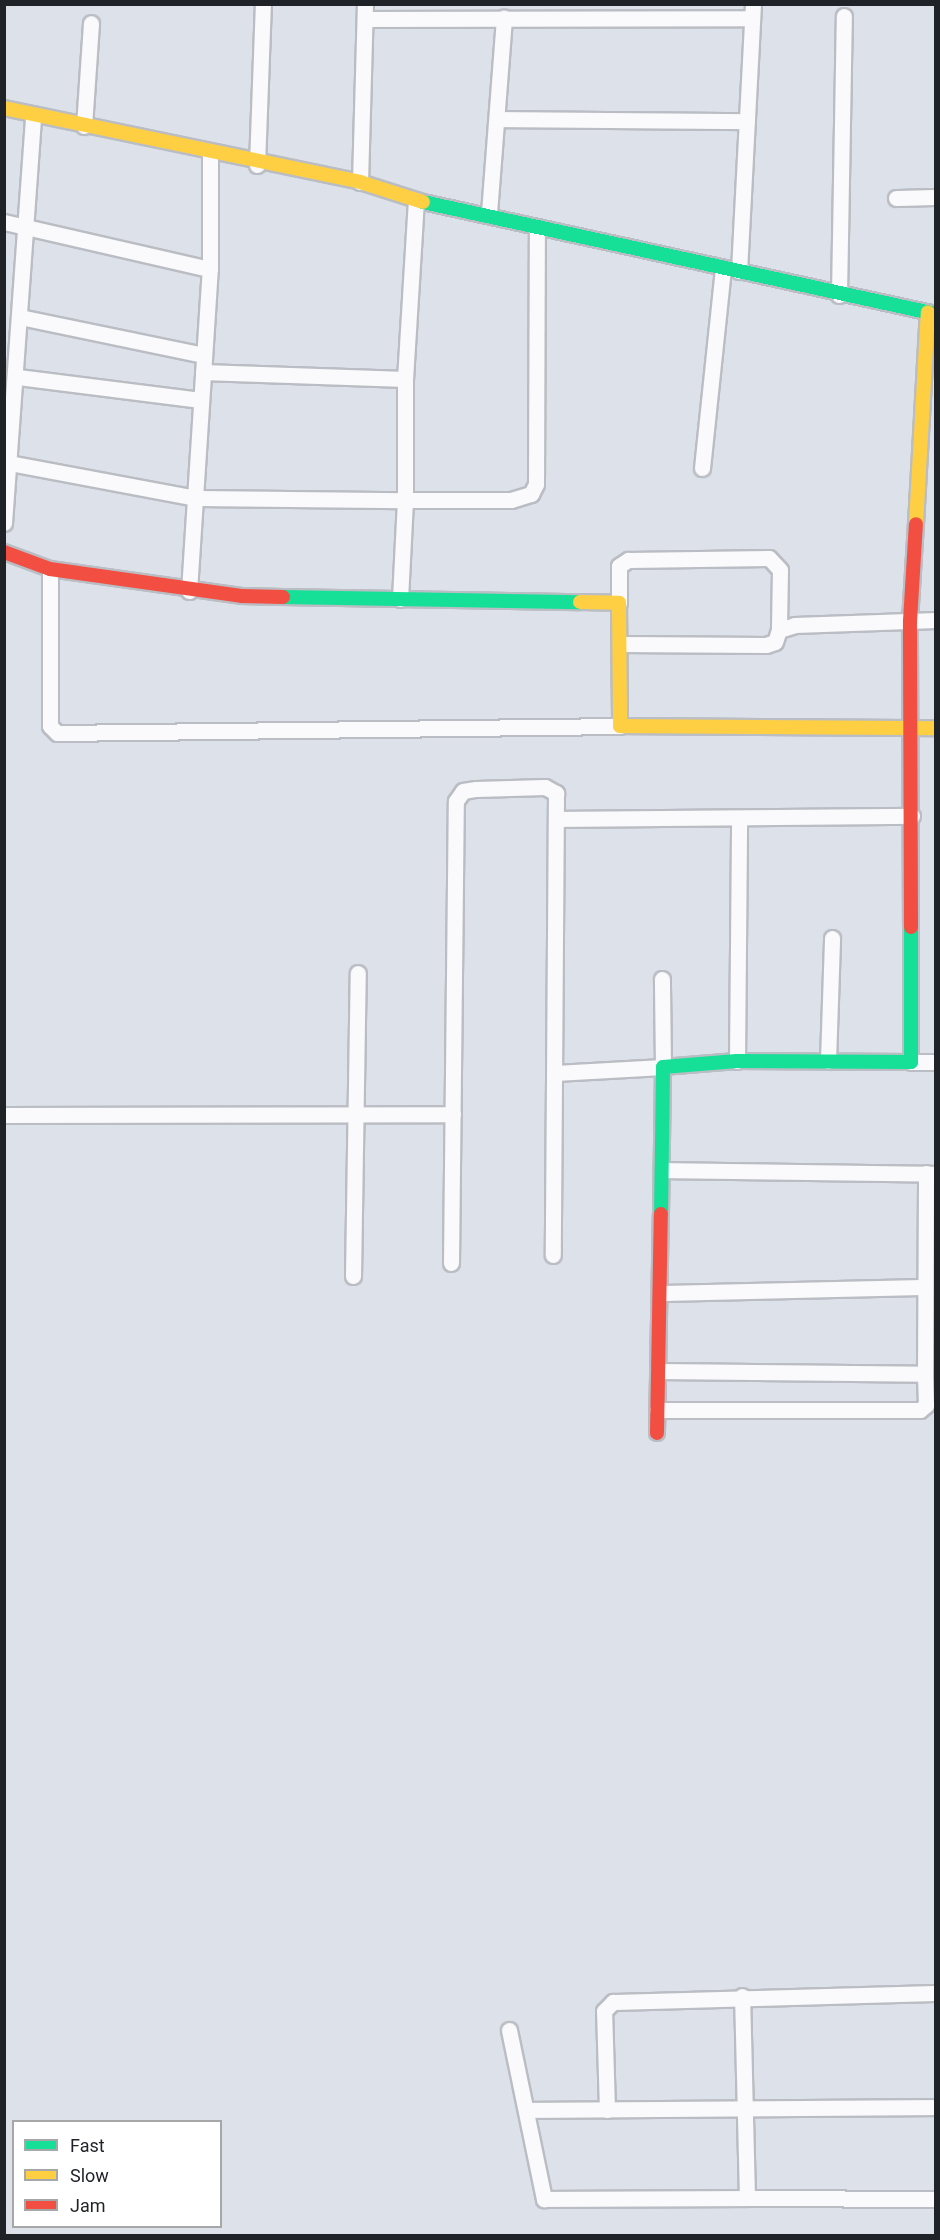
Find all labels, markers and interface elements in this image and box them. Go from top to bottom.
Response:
legend [12,2120,222,2228]
text: Fast [70,2135,105,2156]
text: Slow [70,2165,109,2186]
text: Jam [70,2195,106,2216]

